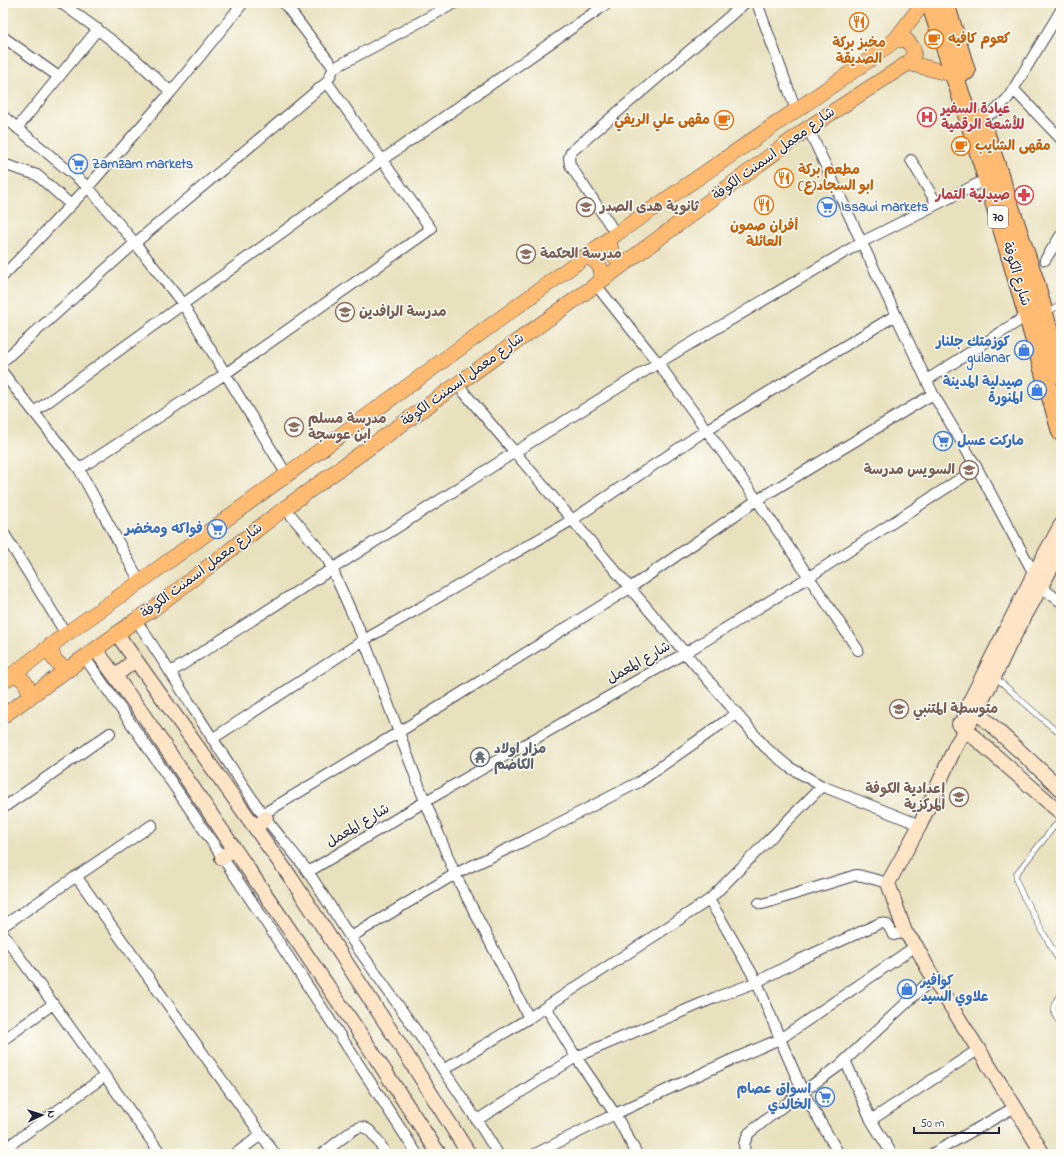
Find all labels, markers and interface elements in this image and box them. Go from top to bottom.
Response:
restaurant icon: مخبز بركة الصديقة [848,11,870,33]
cafe icon: كعوم كافيه [923,28,945,50]
place label: كعوم كافيه [948,29,1011,50]
place label: مخبز بركة الصديقة [832,33,886,70]
place label: عيادة السفير للأشعة الرقمية [939,99,1024,136]
street label: شارع معمل اسمنت الكوفة [708,102,840,206]
hospital icon: عيادة السفير للأشعة الرقمية [916,106,938,128]
cafe icon: مقهى علي الريفي [713,109,735,131]
place label: مقهى علي الريفي [614,110,710,132]
cafe icon: مقهى الشايب [950,135,972,157]
place label: مقهى الشايب [975,136,1051,157]
supermarket icon: Zamzam markets [67,153,89,175]
place label: Zamzam markets [92,154,193,175]
place label: مطعم بركة ابو السجاد(ع) [797,160,874,197]
restaurant icon: مطعم بركة ابو السجاد(ع) [773,167,795,189]
pharmacy icon: صيدلية التمار [1013,184,1035,206]
place label: صيدلية التمار [935,185,1010,206]
restaurant icon: أفران صمون العائلة [753,194,775,216]
school or university icon: ثانوية هدى الصدر [575,196,597,218]
supermarket icon: Issawi markets [816,196,838,218]
place label: ثانوية هدى الصدر [598,197,700,218]
place label: Issawi markets [841,197,928,218]
road number: 70 [988,206,1008,228]
place label: أفران صمون العائلة [730,216,798,253]
street label: شارع الكوفة [996,239,1036,309]
school or university icon: مدرسة الحكمة [515,243,537,265]
place label: مدرسة الحكمة [540,244,622,265]
school or university icon: مدرسة الرافدين [334,301,356,323]
place label: مدرسة الرافدين [359,302,446,323]
street label: شارع معمل اسمنت الكوفة [397,328,529,432]
place label: كوزمتك جلنار gulanar [934,332,1011,371]
shop icon: كوزمتك جلنار gulanar [1013,339,1035,361]
place label: صيدلية المدينة المنورة [943,372,1023,409]
shop icon: صيدلية المدينة المنورة [1026,379,1048,401]
place label: مدرسة مسلم ابن عوسجة [308,409,387,446]
school or university icon: مدرسة مسلم ابن عوسجة [283,416,305,438]
supermarket icon: ماركت عسل [932,430,954,452]
place label: ماركت عسل [957,431,1024,452]
school or university icon: السويس مدرسة [958,459,980,481]
place label: السويس مدرسة [864,460,955,481]
street label: شارع معمل اسمنت الكوفة [137,518,267,624]
supermarket icon: فواكه ومخضر [206,518,228,540]
place label: فواكه ومخضر [123,519,203,540]
street label: شارع المعمل [603,636,675,690]
school or university icon: متوسطة المتنبي [888,698,910,720]
place label: متوسطة المتنبي [913,699,998,721]
place label: مزار اولاد الكاضم [494,739,546,776]
temple icon: مزار اولاد الكاضم [469,746,491,768]
place label: إعدادية الكوفة المركزية [865,779,945,816]
school or university icon: إعدادية الكوفة المركزية [948,786,970,808]
street label: شارع المعمل [322,799,394,853]
place label: كوافير علاوي السيد [919,971,989,1008]
shop icon: كوافير علاوي السيد [896,978,918,1000]
place label: اسواق عصام الخالدي [737,1079,811,1116]
supermarket icon: اسواق عصام الخالدي [814,1086,836,1108]
north arrow [22,1095,62,1135]
scale bar [914,1109,999,1135]
text: N [43,1110,59,1119]
text: 50 m [920,1115,944,1133]

